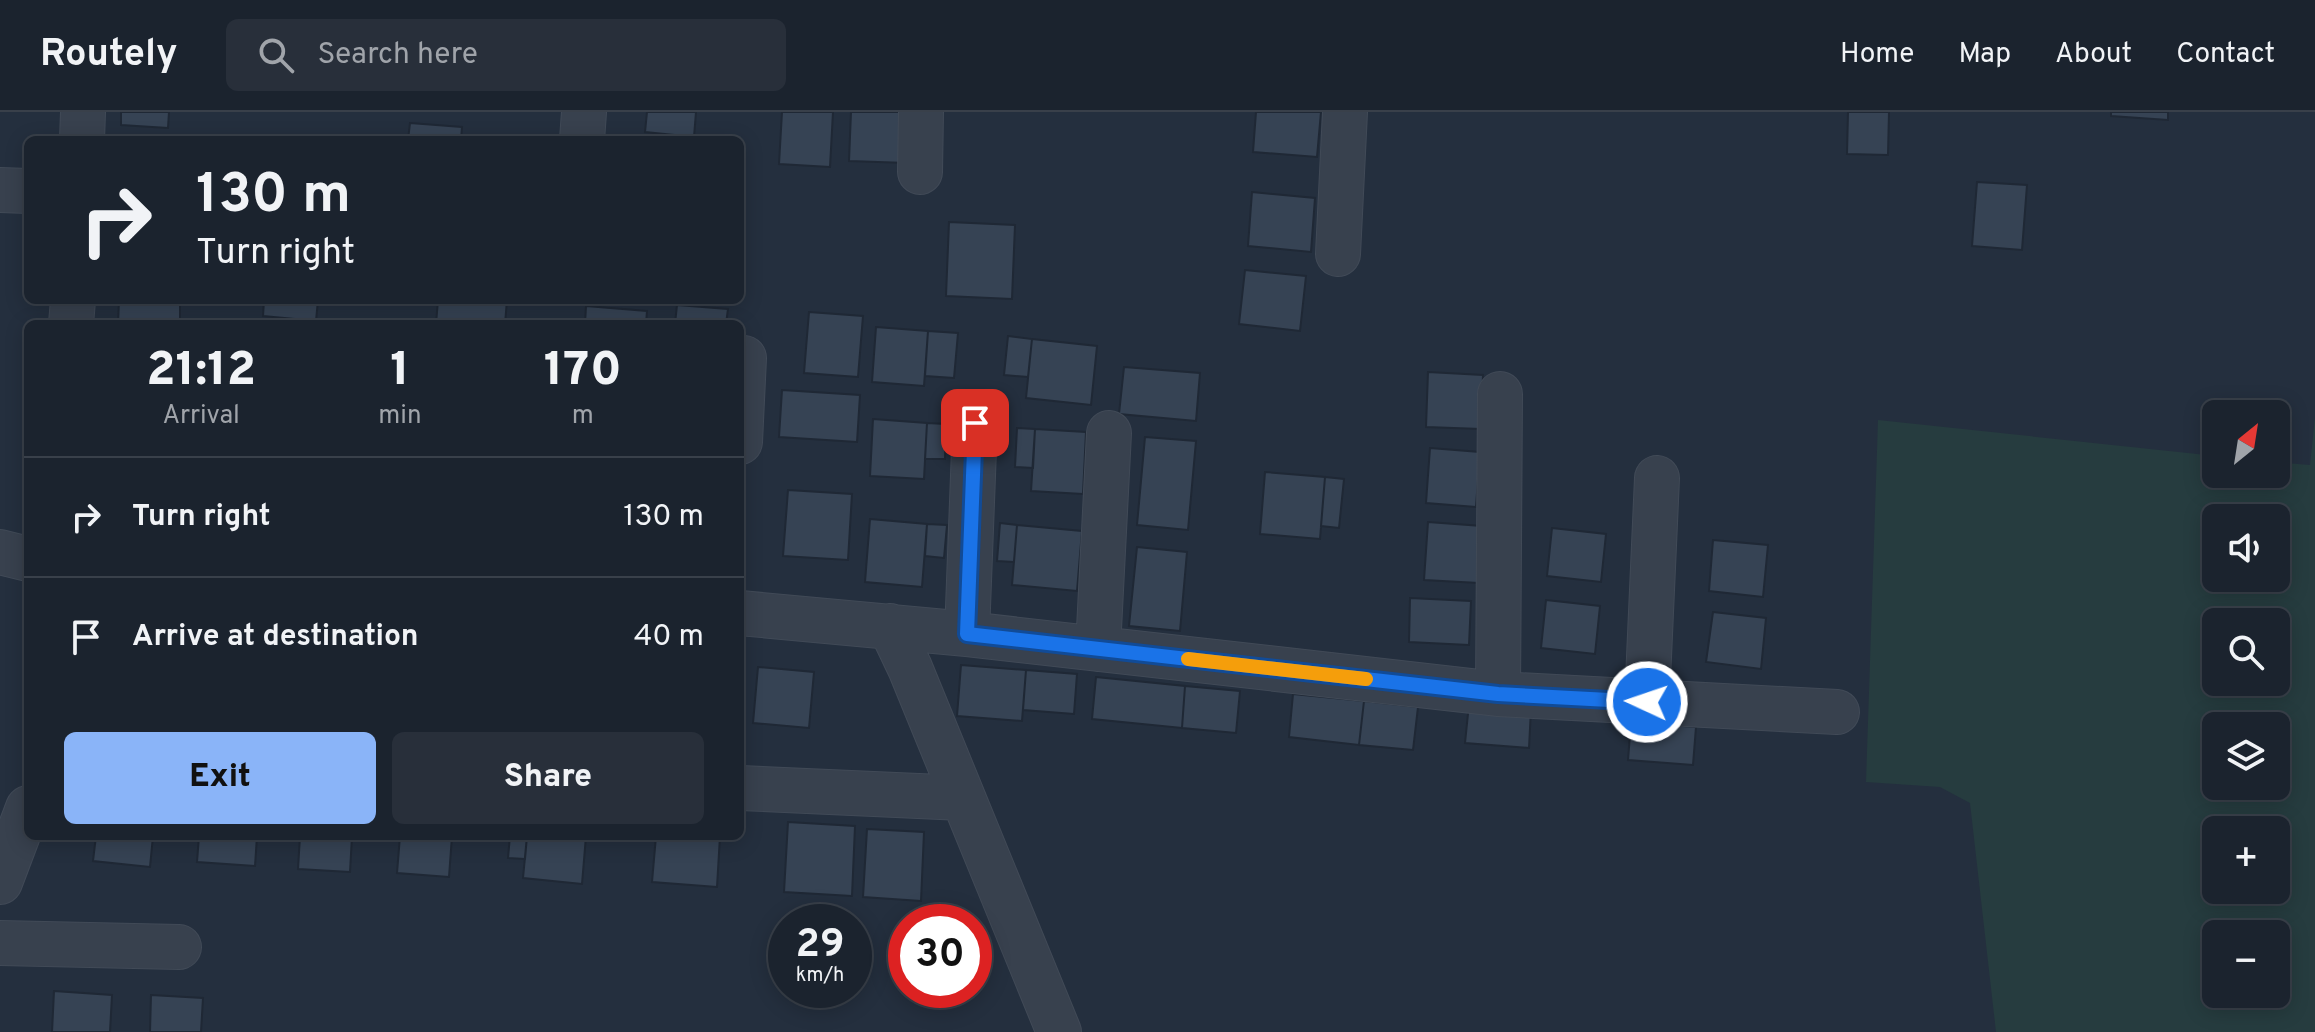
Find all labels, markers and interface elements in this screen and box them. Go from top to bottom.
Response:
search box [226,19,786,91]
text: Routely [40,31,178,80]
icon: search [254,33,298,77]
text: Search here [318,37,478,74]
text: Home [1840,37,1914,73]
text: Map [1958,37,2011,73]
text: About [2055,37,2132,73]
text: Contact [2176,37,2275,73]
text: 130 m [196,162,351,232]
icon: right [64,168,168,272]
text: Turn right [196,231,355,277]
text: 21:12 [146,342,256,402]
text: 1 [390,342,410,402]
text: 170 [544,342,622,402]
pin [941,389,1009,457]
text: Arrival [162,400,240,433]
text: min [378,400,422,433]
text: m [572,400,594,433]
north arrow [2202,400,2290,488]
map controls [2202,400,2290,1008]
icon: arrive [953,401,997,445]
icon: right [64,495,108,539]
text: Turn right [132,499,270,536]
text: 130 m [623,499,704,536]
button: sound [2202,504,2290,592]
button: search [2202,608,2290,696]
icon: arrive [64,615,108,659]
text: Arrive at destination [132,619,418,656]
text: 40 m [634,619,704,656]
position arrow [1605,660,1689,744]
button: layers [2202,712,2290,800]
button: Exit [64,732,376,824]
button: Share [392,732,704,824]
button: + [2202,816,2290,904]
speed limit sign: 30 [888,904,992,1008]
button: − [2202,920,2290,1008]
text: 29 [795,921,845,971]
text: km/h [796,963,844,989]

